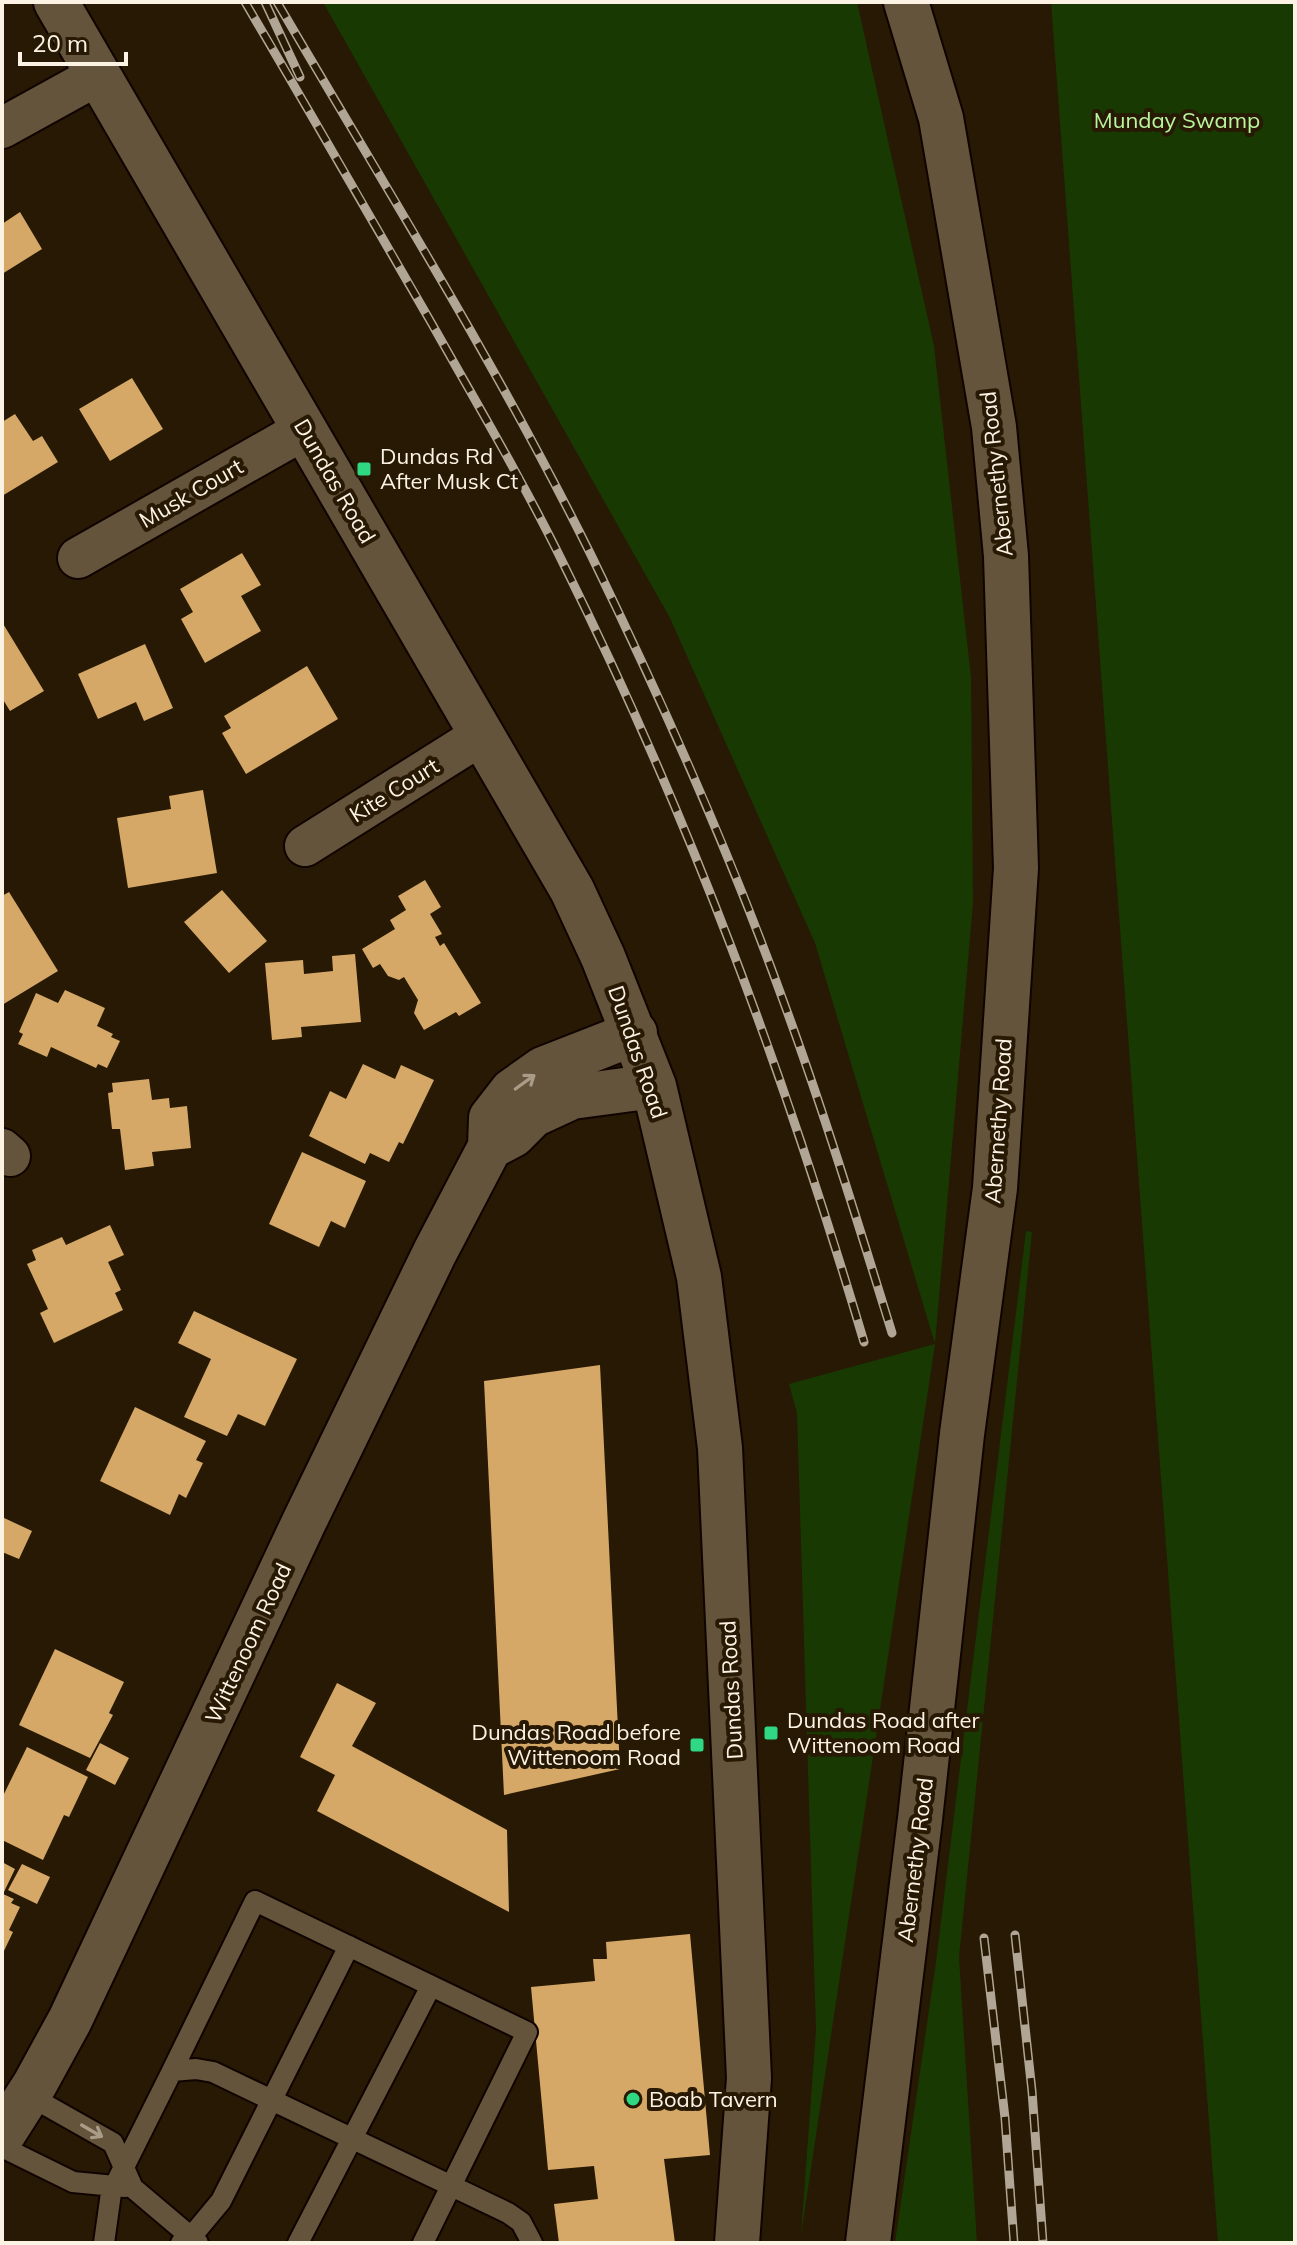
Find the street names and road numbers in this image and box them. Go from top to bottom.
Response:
street label: Abernethy Road [973,390,1019,558]
street label: Dundas Road [288,414,382,548]
street label: Musk Court [134,452,248,534]
street label: Kite Court [344,751,444,828]
street label: Dundas Road [602,982,674,1122]
street label: Abernethy Road [978,1037,1018,1205]
street label: Wittenoom Road [199,1558,297,1728]
street label: Dundas Road [713,1620,749,1760]
street label: Abernethy Road [891,1776,939,1944]

